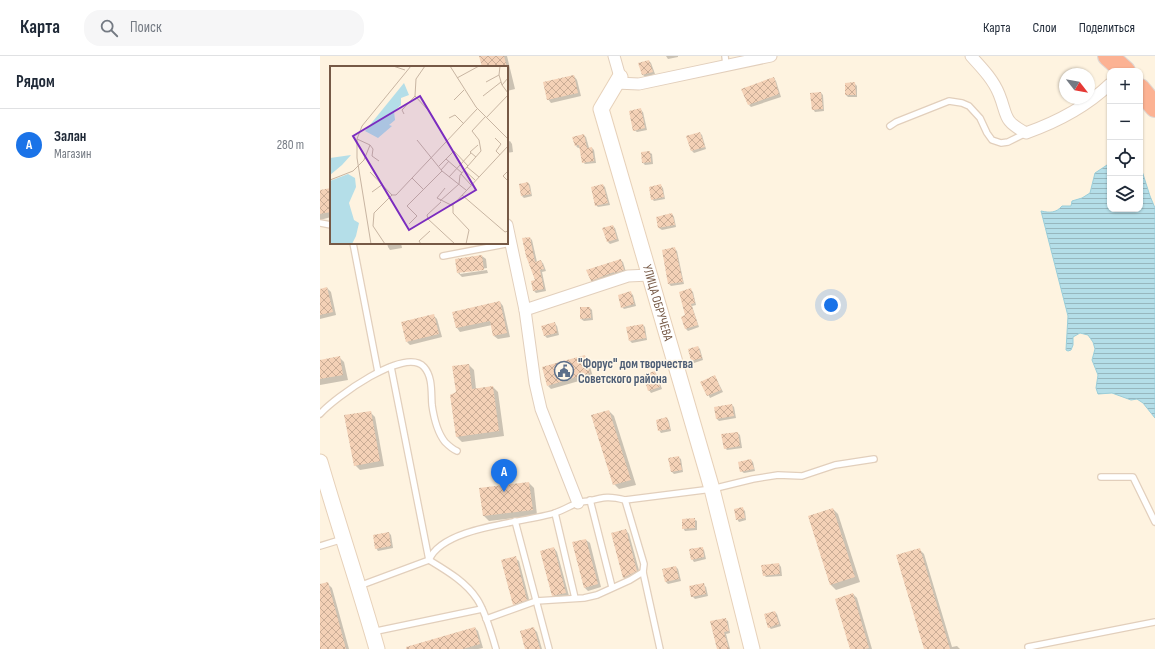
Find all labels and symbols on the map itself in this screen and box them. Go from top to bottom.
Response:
inset map [330,66,508,244]
north arrow [1059,68,1095,104]
street label: УЛИЦА ОБРУЧЕВА [639,263,676,343]
your location [821,295,841,315]
place label: "Форус" дом творчества Советского района [578,356,693,387]
public building icon: "Форус" дом творчества Советского района [553,360,575,382]
pin: A [491,459,517,492]

